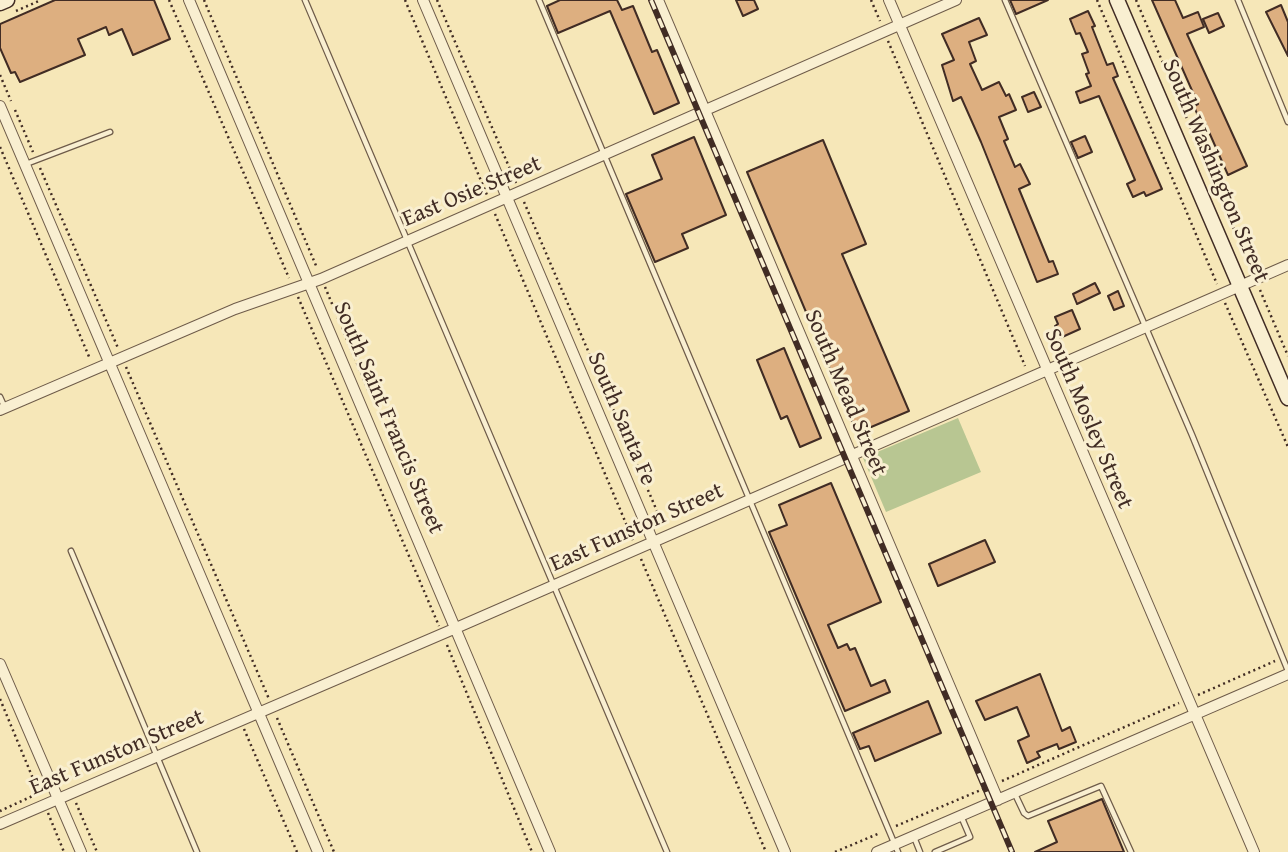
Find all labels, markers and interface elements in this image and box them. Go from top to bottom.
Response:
street label: South Washington Street [1155,55,1275,287]
street label: East Osie Street [398,150,546,234]
street label: South Saint Francis Street [327,298,449,538]
street label: South Mead Street [798,306,892,480]
street label: South Mosley Street [1038,325,1138,513]
street label: South Santa Fe [581,348,661,490]
street label: East Funston Street [546,477,728,579]
street label: East Funston Street [26,704,208,802]

